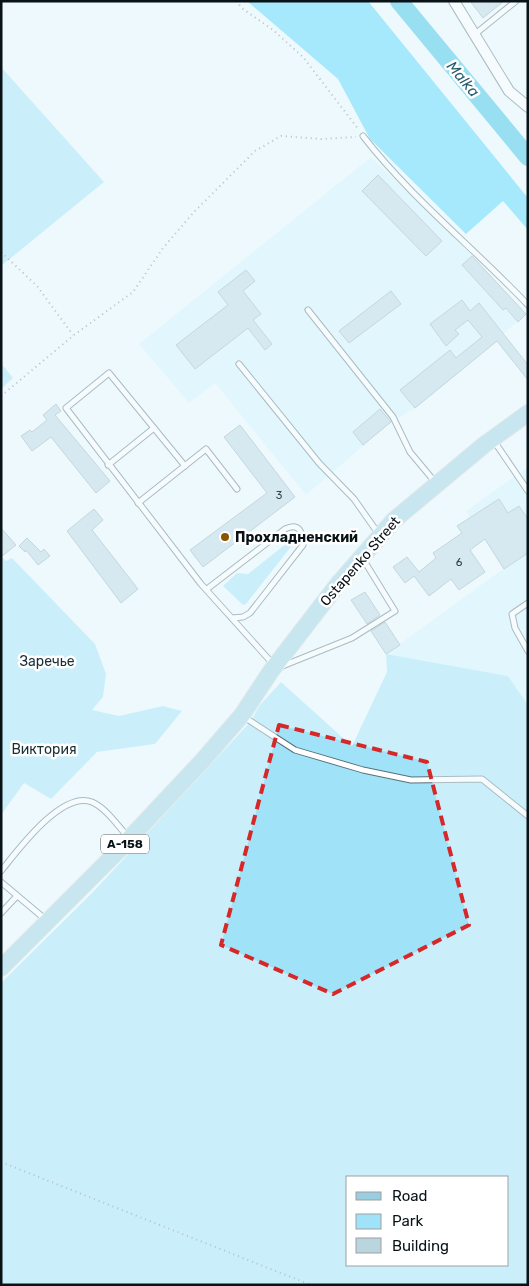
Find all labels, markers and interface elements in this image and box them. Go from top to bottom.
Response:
water label: Malka [443,58,483,101]
house number: 3 [276,489,283,502]
street label: Ostapenko Street [317,513,404,610]
place label: Прохладненский [235,529,358,546]
marker: Прохладненский [219,531,231,543]
house number: 6 [456,556,463,569]
park label: Заречье [19,653,75,670]
park label: Виктория [11,741,77,758]
road number: А-158 [101,834,149,854]
legend [346,1176,509,1266]
text: Road [392,1187,428,1205]
text: Park [392,1212,423,1230]
text: Building [392,1237,449,1255]

